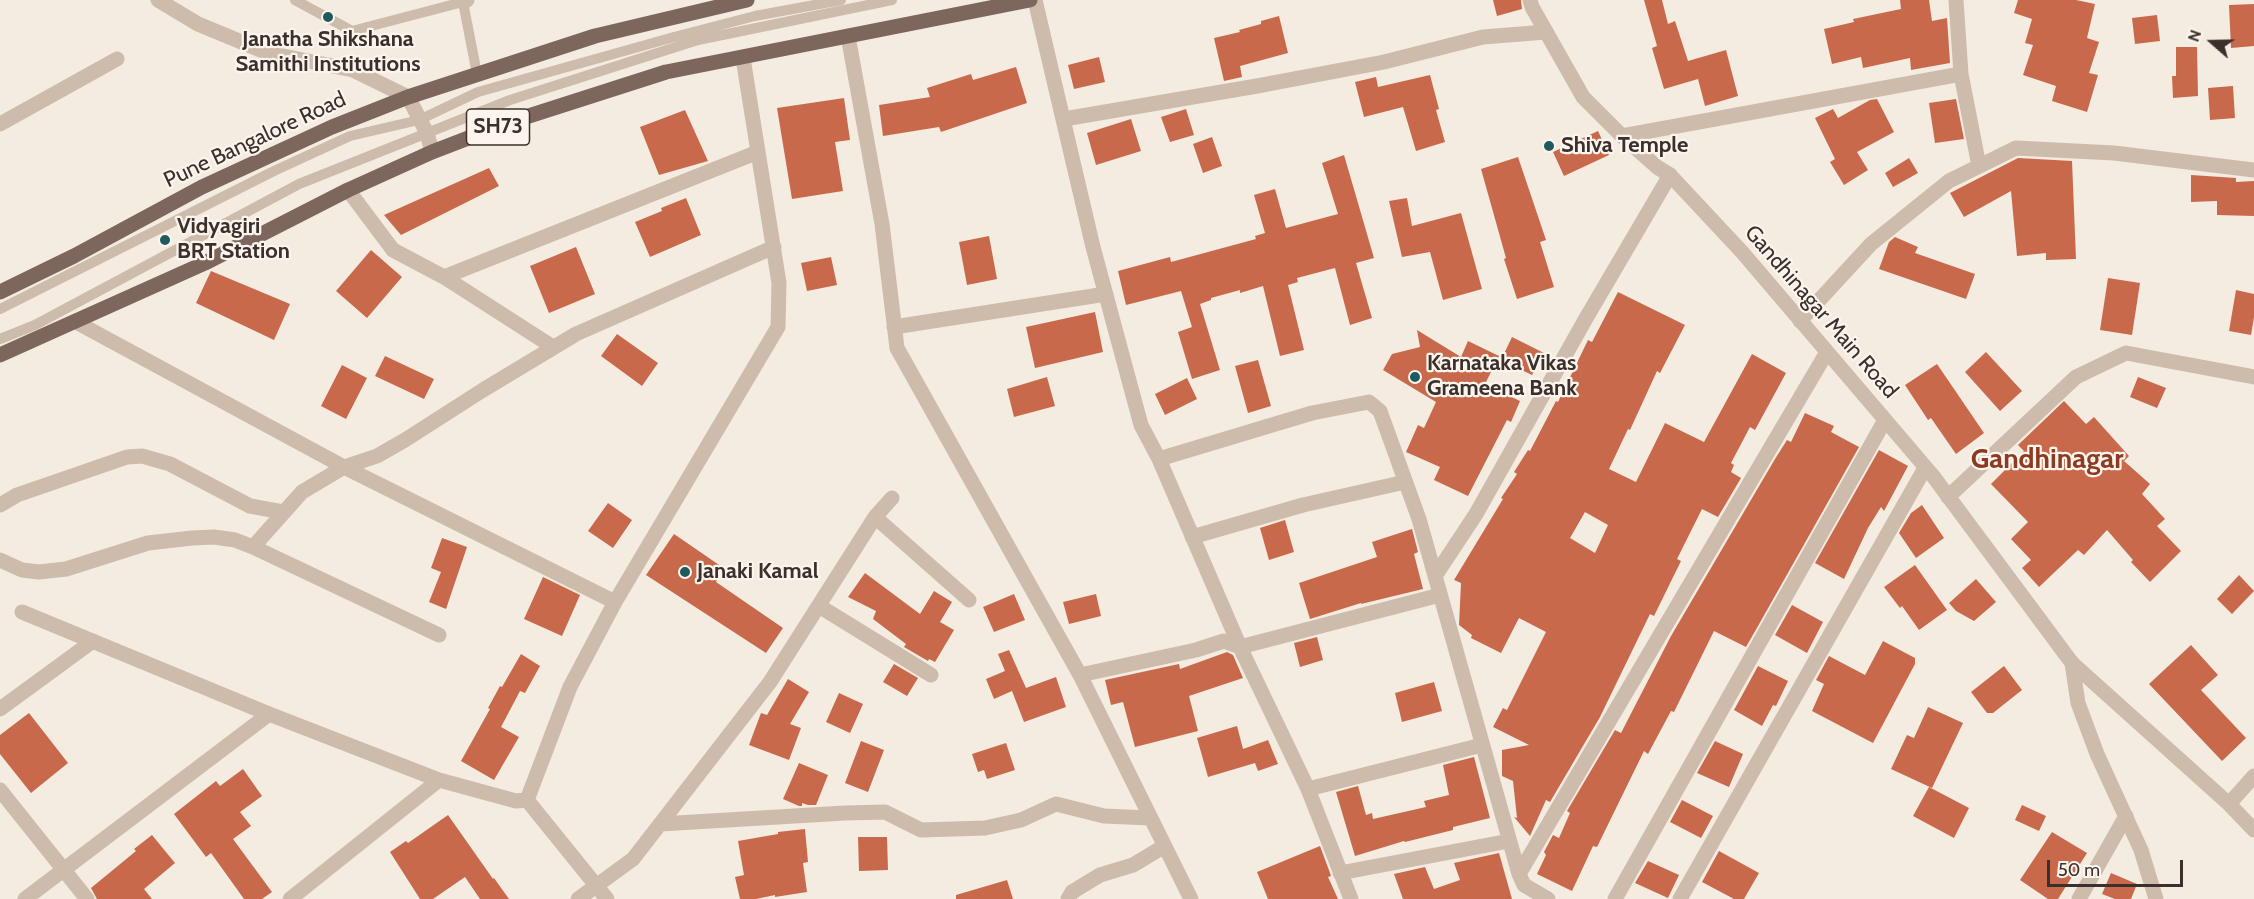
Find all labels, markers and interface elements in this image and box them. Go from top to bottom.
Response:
marker: Janatha Shikshana Samithi Institutions [321,10,335,24]
north arrow [2182,12,2242,72]
place label: Janatha Shikshana Samithi Institutions [236,27,420,78]
text: N [2184,27,2205,44]
street label: Pune Bangalore Road [160,86,350,194]
road number: SH73 [466,109,530,145]
place label: Shiva Temple [1561,133,1688,159]
marker: Shiva Temple [1542,139,1556,153]
place label: Vidyagiri BRT Station [177,214,290,266]
street label: Gandhinagar Main Road [1739,220,1903,404]
marker: Vidyagiri BRT Station [158,233,172,247]
place label: Karnataka Vikas Grameena Bank [1427,351,1577,402]
marker: Karnataka Vikas Grameena Bank [1408,370,1422,384]
district label: Gandhinagar [1971,443,2123,477]
place label: Janaki Kamal [697,559,818,585]
marker: Janaki Kamal [678,565,692,579]
scale bar [2050,848,2186,886]
text: 50 m [2058,859,2100,881]

